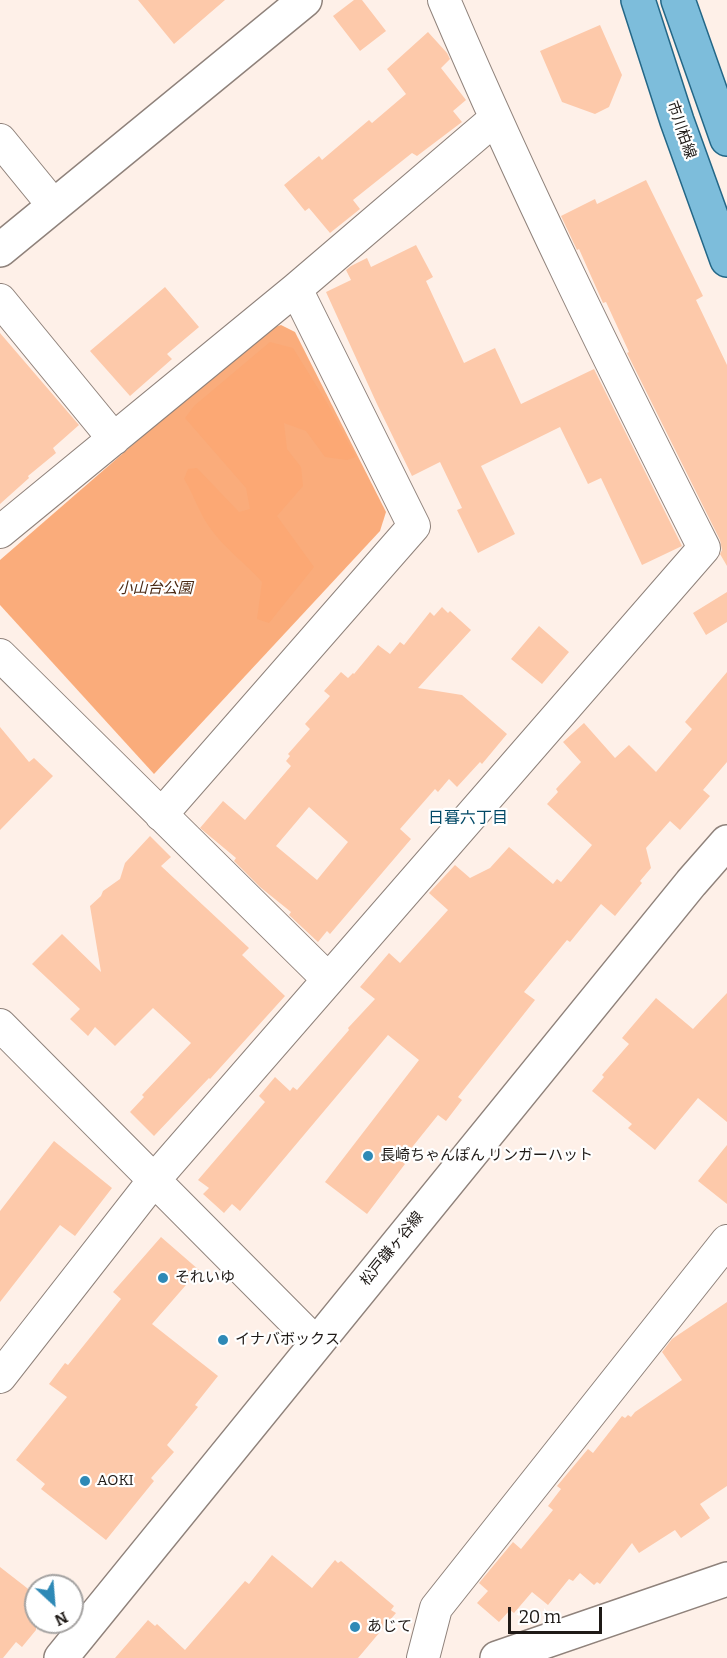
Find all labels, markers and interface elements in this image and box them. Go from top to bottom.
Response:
street label: 市川柏線 [663,99,699,161]
park label: 小山台公園 [118,580,192,598]
district label: 日暮六丁目 [428,809,508,829]
place label: 長崎ちゃんぽん リンガーハット [380,1147,593,1165]
marker: 長崎ちゃんぽん リンガーハット [361,1149,375,1163]
street label: 松戸鎌ヶ谷線 [357,1208,427,1290]
place label: それいゆ [175,1269,235,1287]
marker: それいゆ [156,1271,170,1285]
place label: イナバボックス [235,1331,340,1349]
marker: イナバボックス [216,1333,230,1347]
place label: AOKI [97,1472,134,1490]
marker: AOKI [78,1474,92,1488]
north arrow [24,1574,84,1634]
scale bar [511,1595,606,1633]
text: 20 m [519,1606,561,1628]
text: N [52,1608,71,1630]
place label: あじて [367,1618,412,1636]
marker: あじて [348,1620,362,1634]

